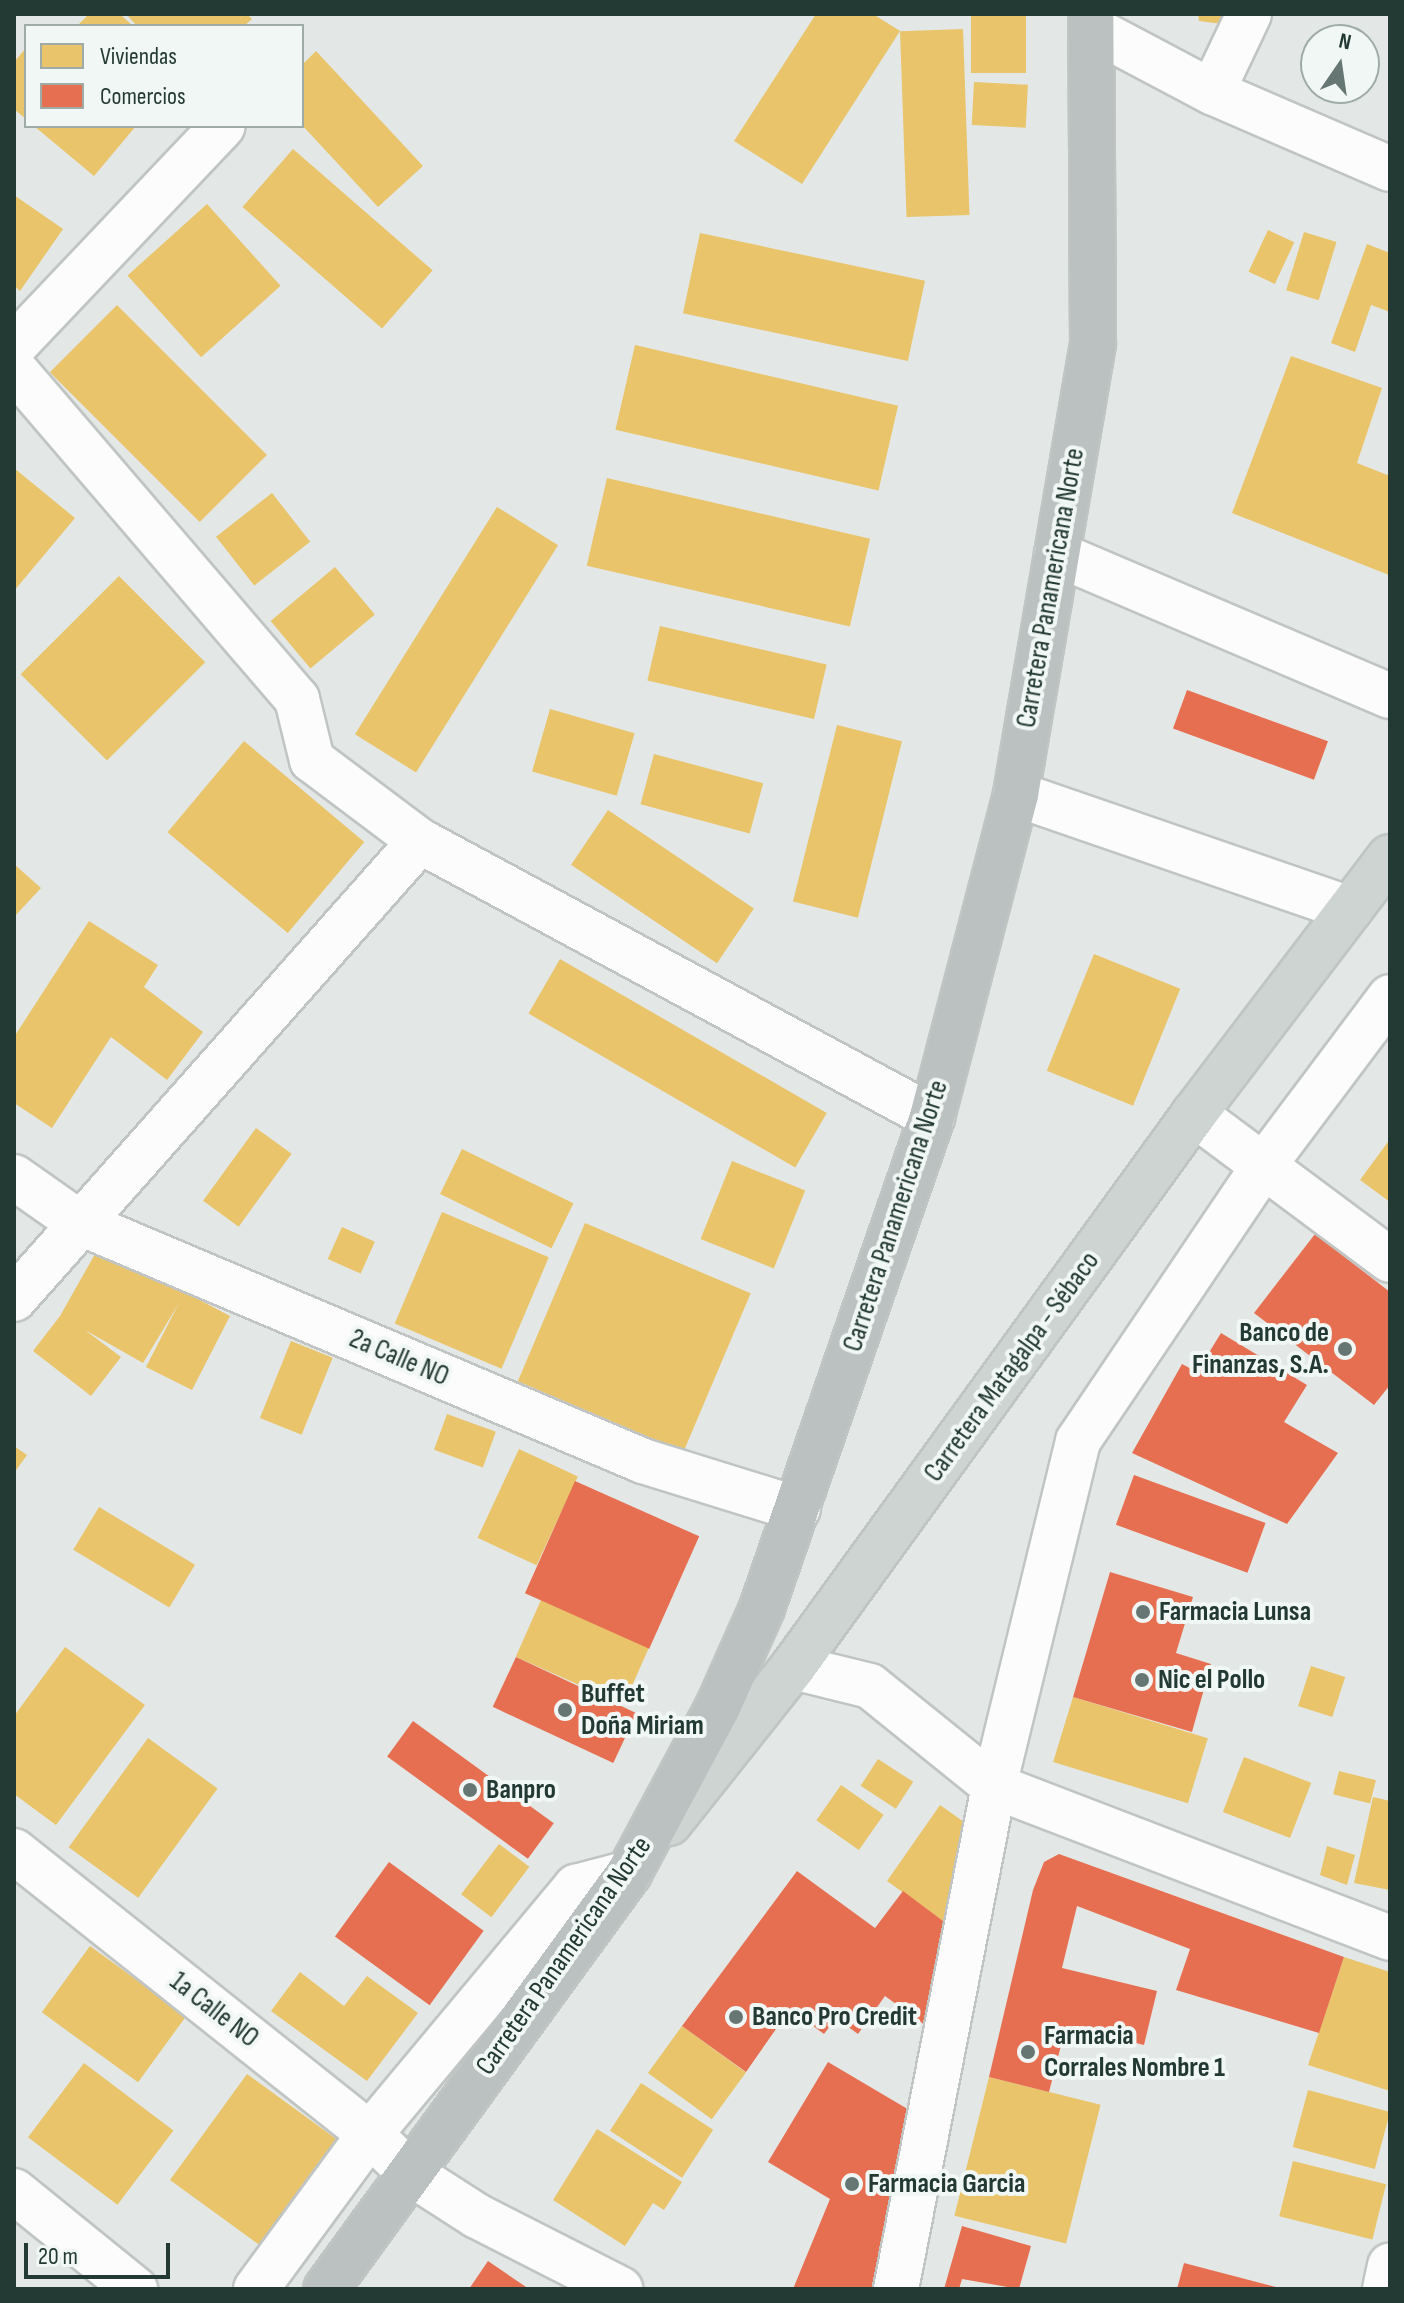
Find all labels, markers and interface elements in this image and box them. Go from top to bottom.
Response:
legend [24,24,304,128]
north arrow [1300,24,1380,104]
text: N [1336,28,1354,57]
text: Viviendas [100,42,177,71]
text: Comercios [100,82,186,111]
street label: Carretera Panamericana Norte [1010,446,1092,730]
street label: Carretera Panamericana Norte [836,1076,956,1356]
street label: Carretera Matagalpa - Sébaco [917,1245,1107,1489]
place label: Banco de Finanzas, S.A. [1192,1316,1329,1382]
street label: 2a Calle NO [344,1322,454,1394]
marker: Banco de Finanzas, S.A. [1336,1340,1354,1358]
place label: Farmacia Lunsa [1159,1595,1311,1629]
marker: Farmacia Lunsa [1134,1603,1152,1621]
place label: Nic el Pollo [1158,1663,1265,1697]
marker: Nic el Pollo [1133,1671,1151,1689]
place label: Buffet Doña Miriam [581,1677,704,1743]
marker: Buffet Doña Miriam [556,1701,574,1719]
place label: Banpro [486,1773,556,1807]
marker: Banpro [461,1781,479,1799]
street label: Carretera Panamericana Norte [469,1830,659,2082]
street label: 1a Calle NO [163,1965,265,2055]
place label: Banco Pro Credit [752,2000,917,2034]
marker: Banco Pro Credit [727,2008,745,2026]
place label: Farmacia Corrales Nombre 1 [1044,2019,1225,2085]
marker: Farmacia Corrales Nombre 1 [1019,2043,1037,2061]
place label: Farmacia Garcia [868,2167,1026,2201]
marker: Farmacia Garcia [843,2175,861,2193]
scale bar [28,2227,174,2277]
text: 20 m [38,2242,78,2271]

